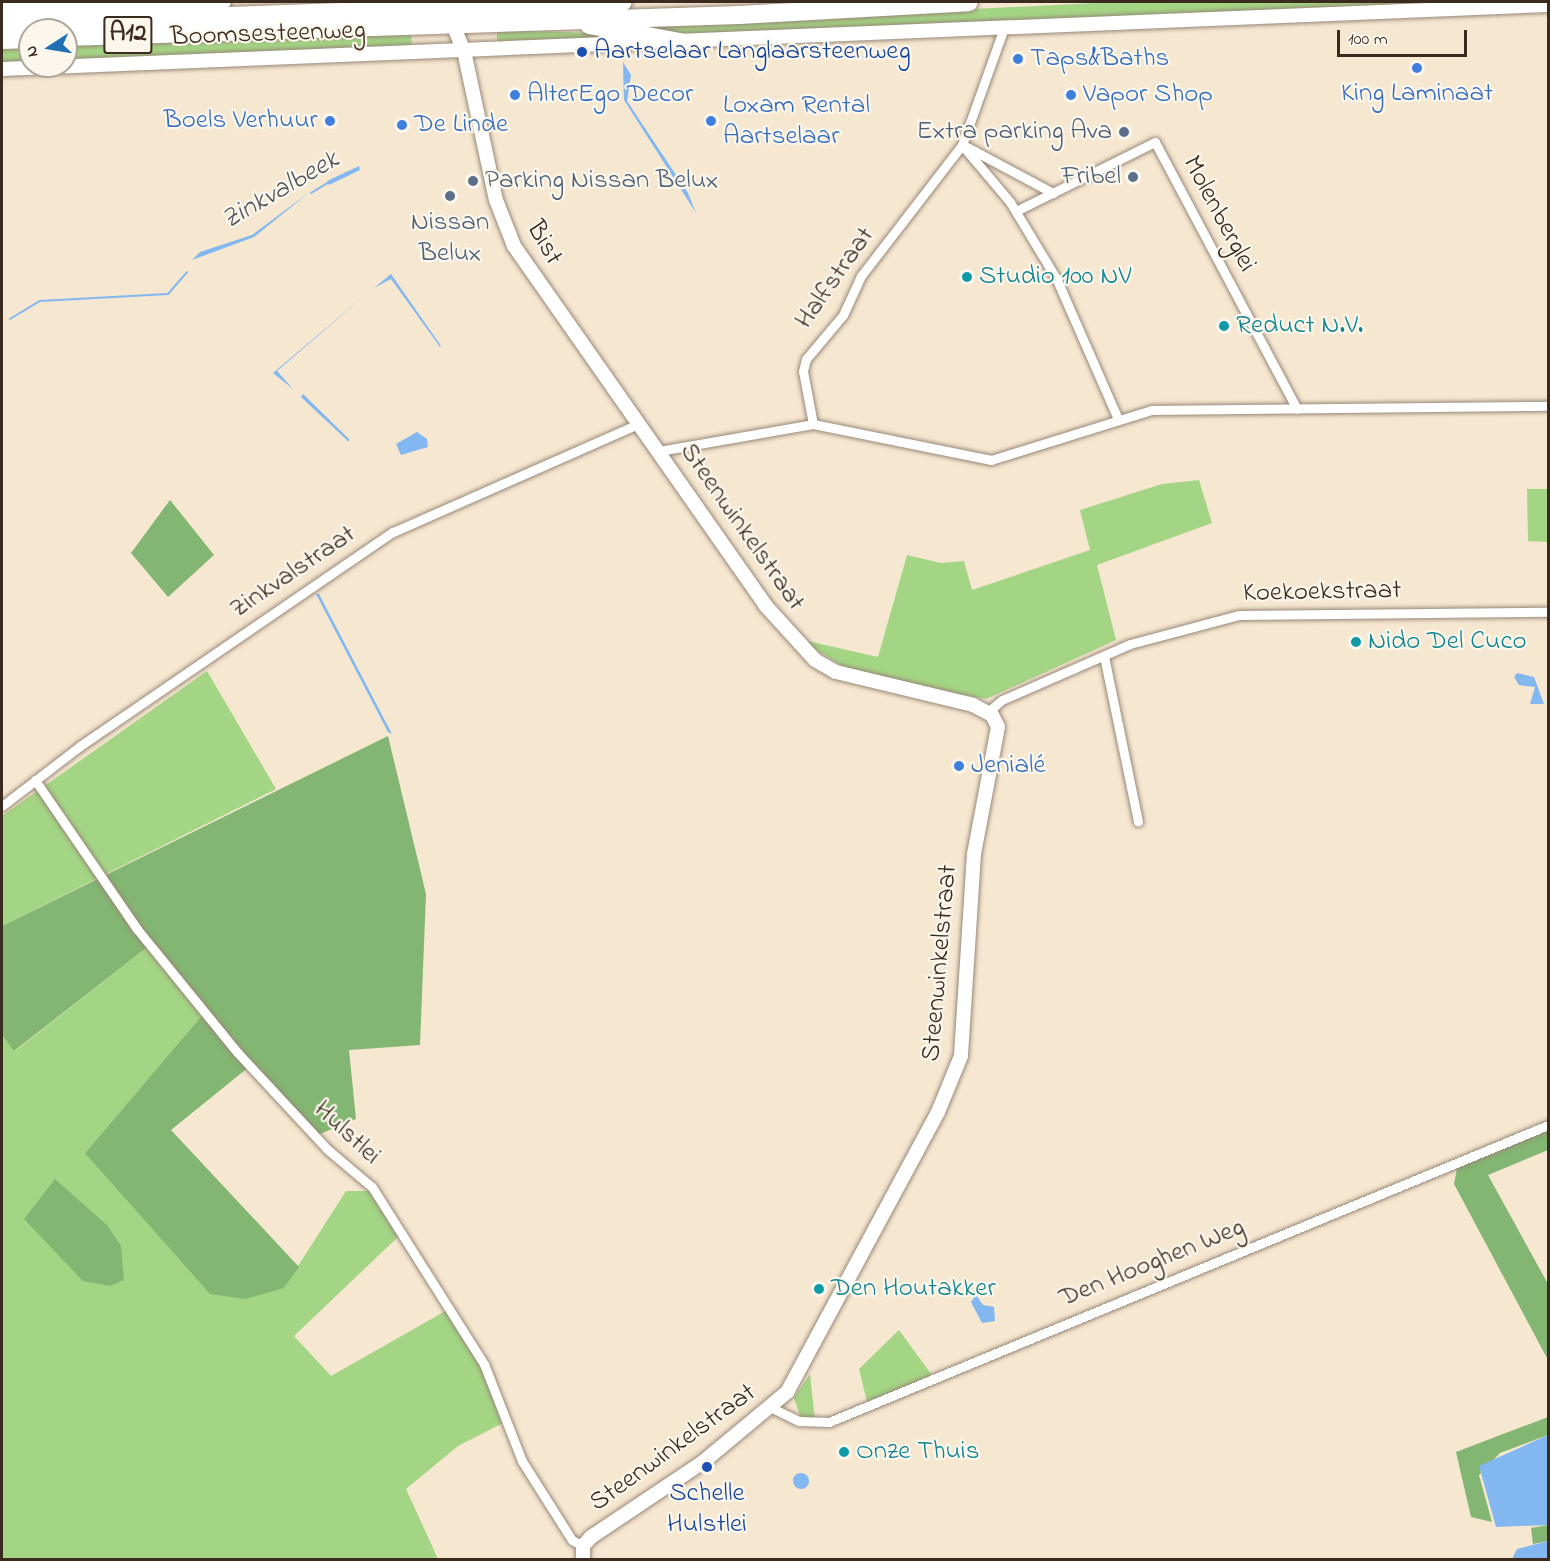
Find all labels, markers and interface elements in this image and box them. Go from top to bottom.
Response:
road number: A12 [102,12,154,58]
street label: Boomsesteenweg [170,14,366,54]
north arrow [18,18,78,78]
scale bar [1340,18,1470,56]
text: 100 m [1348,27,1388,53]
place label: Aartselaar Langlaarsteenweg [594,36,911,68]
place label: Taps&Baths [1030,43,1169,75]
text: N [19,44,45,59]
marker: Aartselaar Langlaarsteenweg [575,45,589,59]
marker: Taps&Baths [1011,52,1025,66]
marker: King Laminaat [1410,61,1424,75]
place label: King Laminaat [1341,78,1493,110]
place label: AlterEgo Decor [527,79,693,111]
place label: Vapor Shop [1083,79,1213,111]
marker: AlterEgo Decor [508,88,522,102]
marker: Vapor Shop [1064,88,1078,102]
place label: Loxam Rental Aartselaar [723,89,870,152]
place label: Boels Verhuur [164,105,318,137]
place label: De Linde [414,109,508,141]
marker: Boels Verhuur [323,114,337,128]
marker: Loxam Rental Aartselaar [704,114,718,128]
place label: Extra parking Ava [917,116,1112,148]
marker: De Linde [395,118,409,132]
marker: Extra parking Ava [1117,125,1131,139]
water label: Zinkvalbeek [216,144,346,238]
street label: Molenberglei [1175,150,1263,278]
place label: Fribel [1062,161,1121,193]
place label: Parking Nissan Belux [485,165,718,197]
marker: Fribel [1126,170,1140,184]
marker: Parking Nissan Belux [466,174,480,188]
marker: Nissan Belux [443,189,457,203]
place label: Nissan Belux [411,206,489,269]
street label: Bist [519,215,569,271]
street label: Halfstraat [788,221,882,335]
place label: Studio 100 NV [979,261,1131,293]
marker: Studio 100 NV [960,270,974,284]
place label: Reduct N.V. [1236,310,1363,342]
marker: Reduct N.V. [1217,319,1231,333]
street label: Steenwinkelstraat [672,437,812,617]
street label: Zinkvalstraat [224,518,362,626]
street label: Koekoekstraat [1243,574,1401,610]
place label: Nido Del Cuco [1368,626,1526,658]
marker: Nido Del Cuco [1349,635,1363,649]
place label: Jenialé [971,750,1046,782]
marker: Jenialé [952,759,966,773]
street label: Steenwinkelstraat [915,863,965,1063]
street label: Hulstlei [307,1094,387,1172]
street label: Den Hooghen Weg [1055,1211,1249,1315]
place label: Den Houtakker [831,1273,996,1305]
marker: Den Houtakker [812,1282,826,1296]
street label: Steenwinkelstraat [584,1377,762,1519]
place label: Onze Thuis [856,1436,979,1468]
marker: Onze Thuis [837,1445,851,1459]
marker: Schelle Hulstlei [700,1460,714,1474]
place label: Schelle Hulstlei [667,1477,747,1540]

